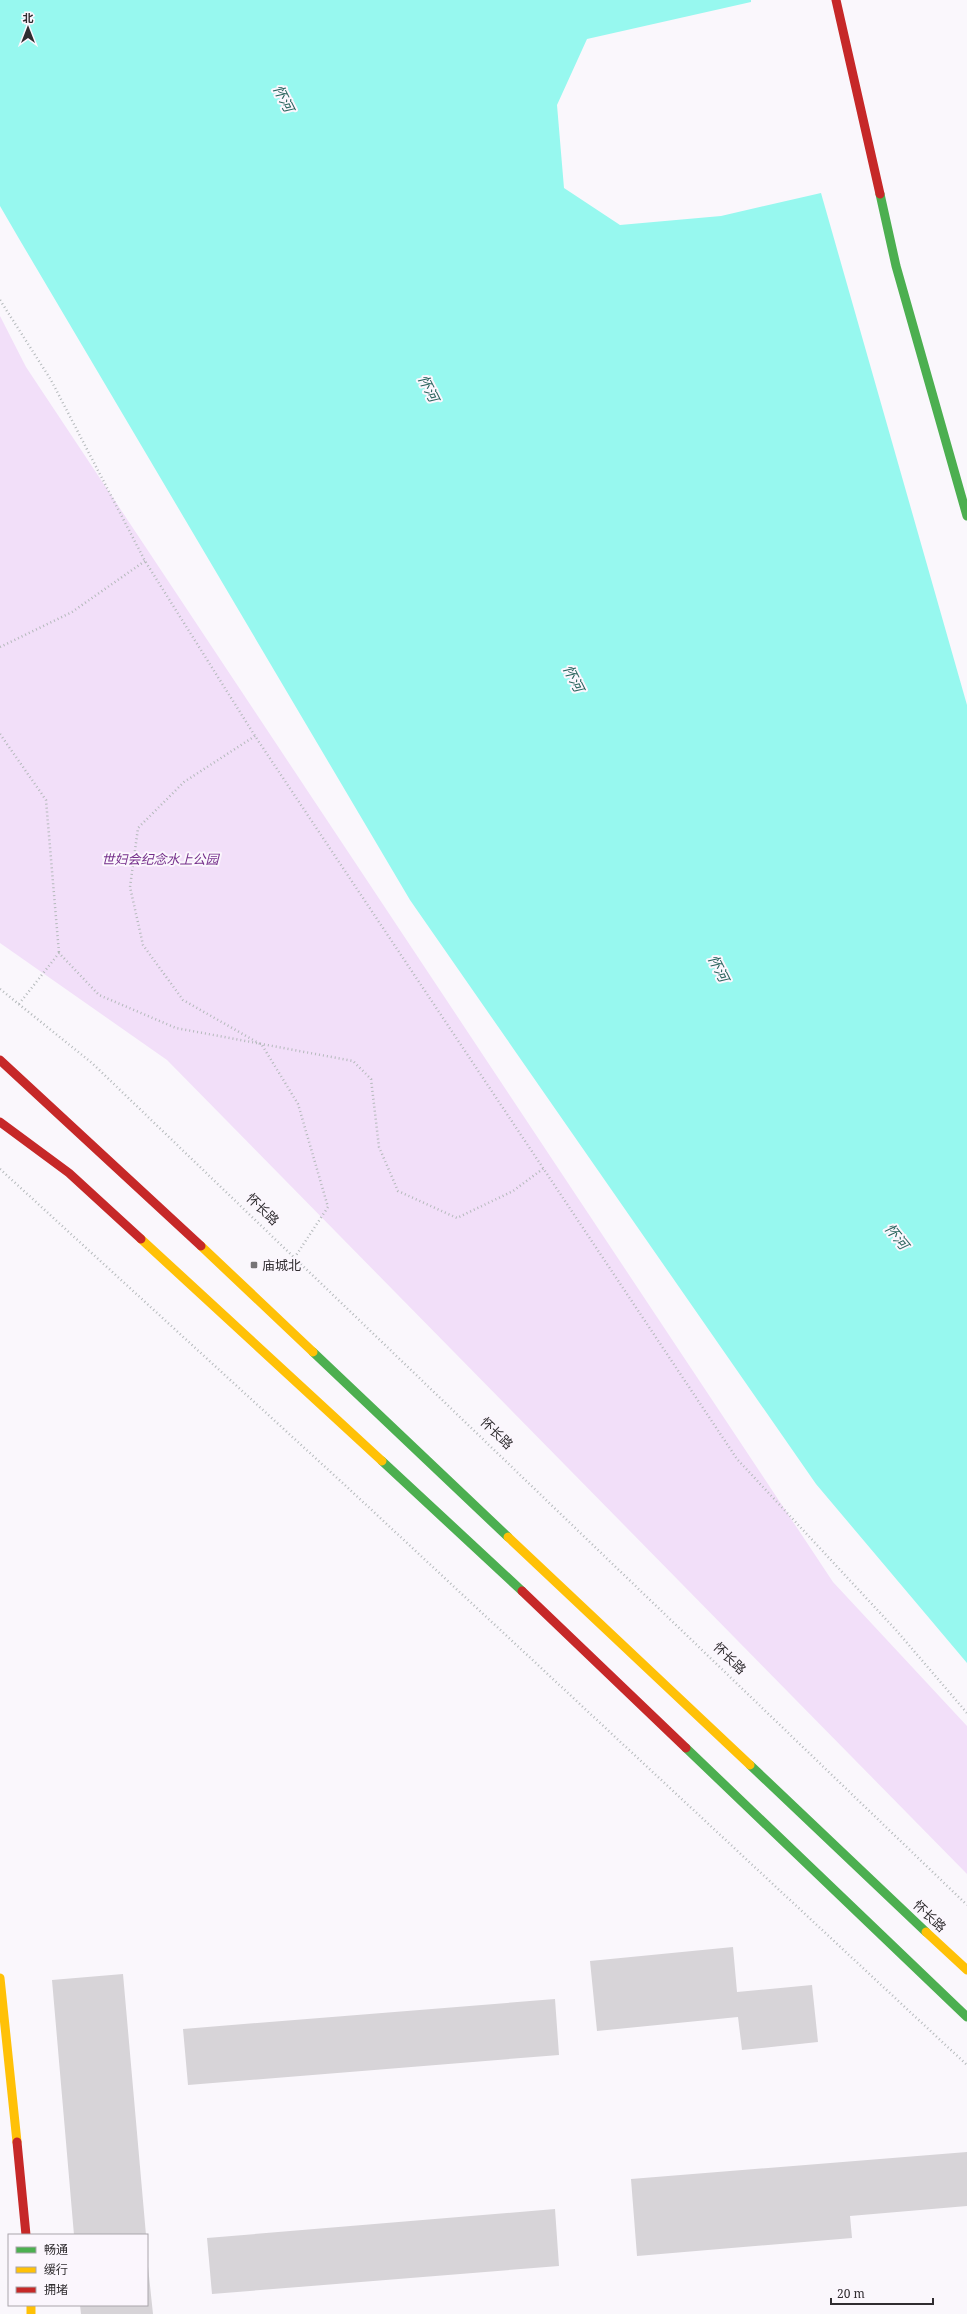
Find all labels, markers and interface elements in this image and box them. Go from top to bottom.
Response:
north arrow [8,8,48,48]
text: 北 [23,10,34,25]
water label: 怀河 [269,81,300,117]
water label: 怀河 [414,371,445,407]
water label: 怀河 [559,661,590,697]
park label: 世妇会纪念水上公园 [101,850,220,868]
water label: 怀河 [704,951,735,987]
street label: 怀长路 [243,1189,283,1229]
water label: 怀河 [881,1219,915,1255]
place label: 庙城北 [262,1256,301,1274]
marker: 庙城北 [249,1260,259,1270]
street label: 怀长路 [477,1413,517,1453]
street label: 怀长路 [710,1638,750,1678]
street label: 怀长路 [910,1896,950,1936]
legend [8,2234,148,2306]
text: 畅通 [44,2241,68,2258]
text: 缓行 [44,2261,68,2278]
scale bar [831,2280,933,2306]
text: 拥堵 [44,2281,68,2298]
text: 20 m [837,2285,865,2302]

